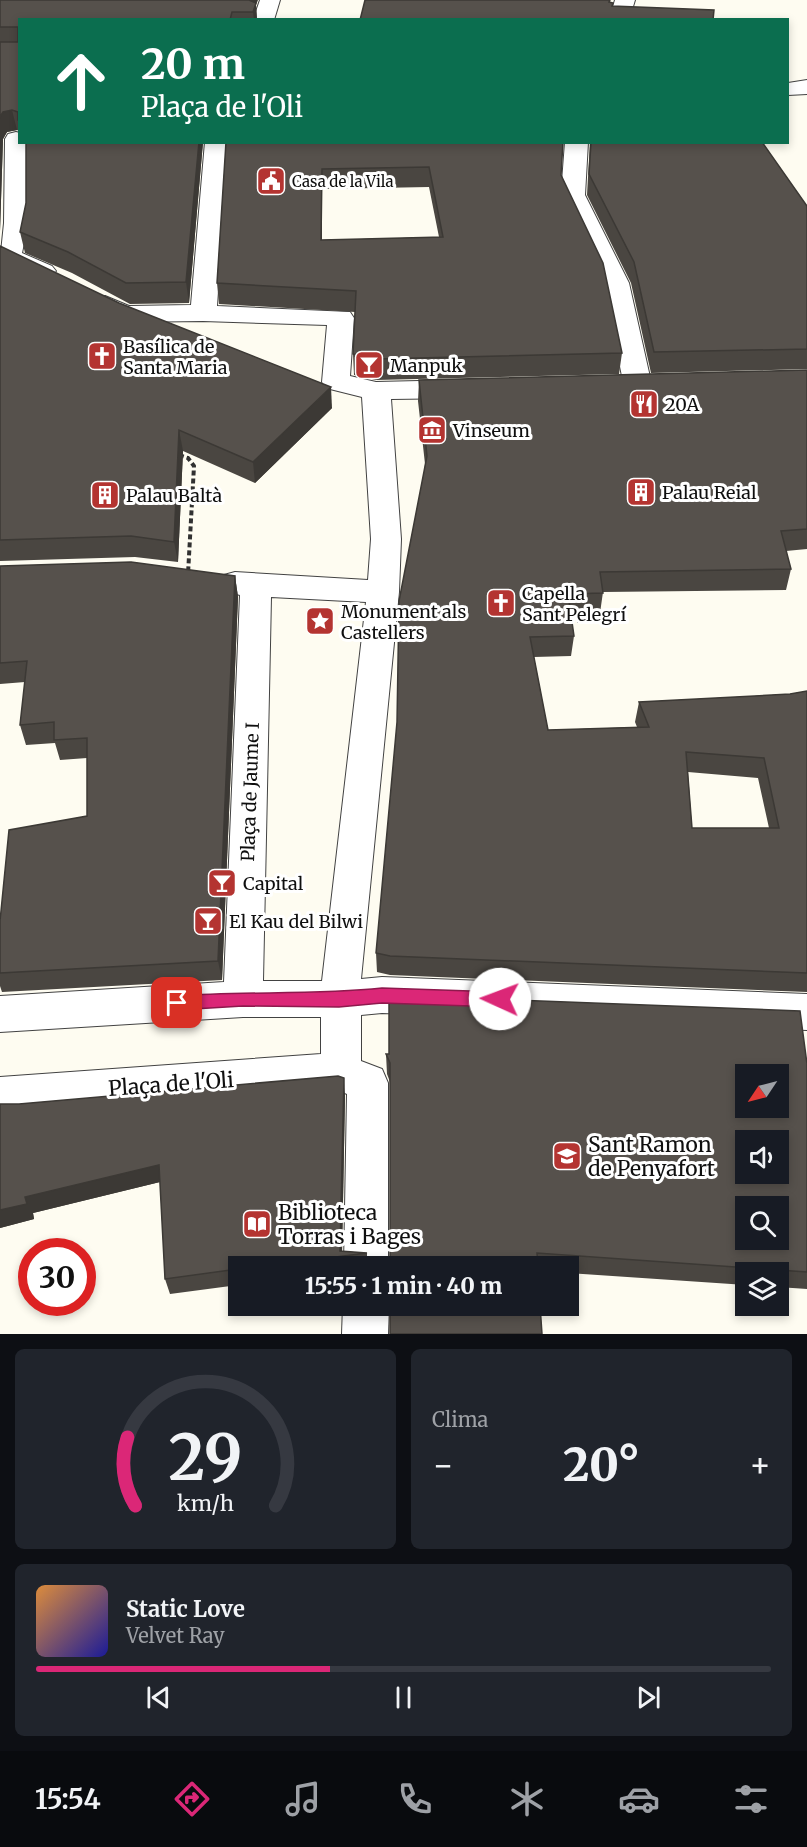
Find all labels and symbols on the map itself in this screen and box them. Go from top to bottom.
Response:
public building icon: Casa de la Vila [255,165,287,197]
place label: Casa de la Vila [292,172,393,191]
place label: Basílica de Santa Maria [123,335,228,379]
church icon: Basílica de Santa Maria [86,340,118,372]
bar icon: Manpuk [353,349,385,381]
place label: Manpuk [390,354,463,377]
restaurant icon: 20A [628,388,660,420]
place label: 20A [665,393,699,416]
museum icon: Vinseum [416,414,448,446]
place label: Vinseum [452,419,530,442]
building icon: Palau Reial [625,476,657,508]
building icon: Palau Baltà [89,479,121,511]
place label: Palau Reial [662,481,757,504]
place label: Palau Baltà [126,484,222,507]
place label: Capella Sant Pelegrí [522,582,627,626]
church icon: Capella Sant Pelegrí [485,587,517,619]
place label: Monument als Castellers [341,600,466,644]
place icon: Monument als Castellers [304,605,336,637]
street label: Plaça de Jaume I [236,722,264,862]
bar icon: Capital [206,867,238,899]
place label: Capital [243,872,304,895]
bar icon: El Kau del Bilwi [192,905,224,937]
place label: El Kau del Bilwi [229,910,363,933]
position arrow [468,967,532,1031]
pin [151,977,202,1028]
north arrow [735,1064,789,1118]
street label: Plaça de l'Oli [107,1066,235,1102]
place label: Sant Ramon de Penyafort [588,1131,715,1182]
school or university icon: Sant Ramon de Penyafort [551,1140,583,1172]
place label: Biblioteca Torras i Bages [278,1199,421,1250]
library icon: Biblioteca Torras i Bages [241,1208,273,1240]
speed limit sign: 30 [18,1238,96,1316]

